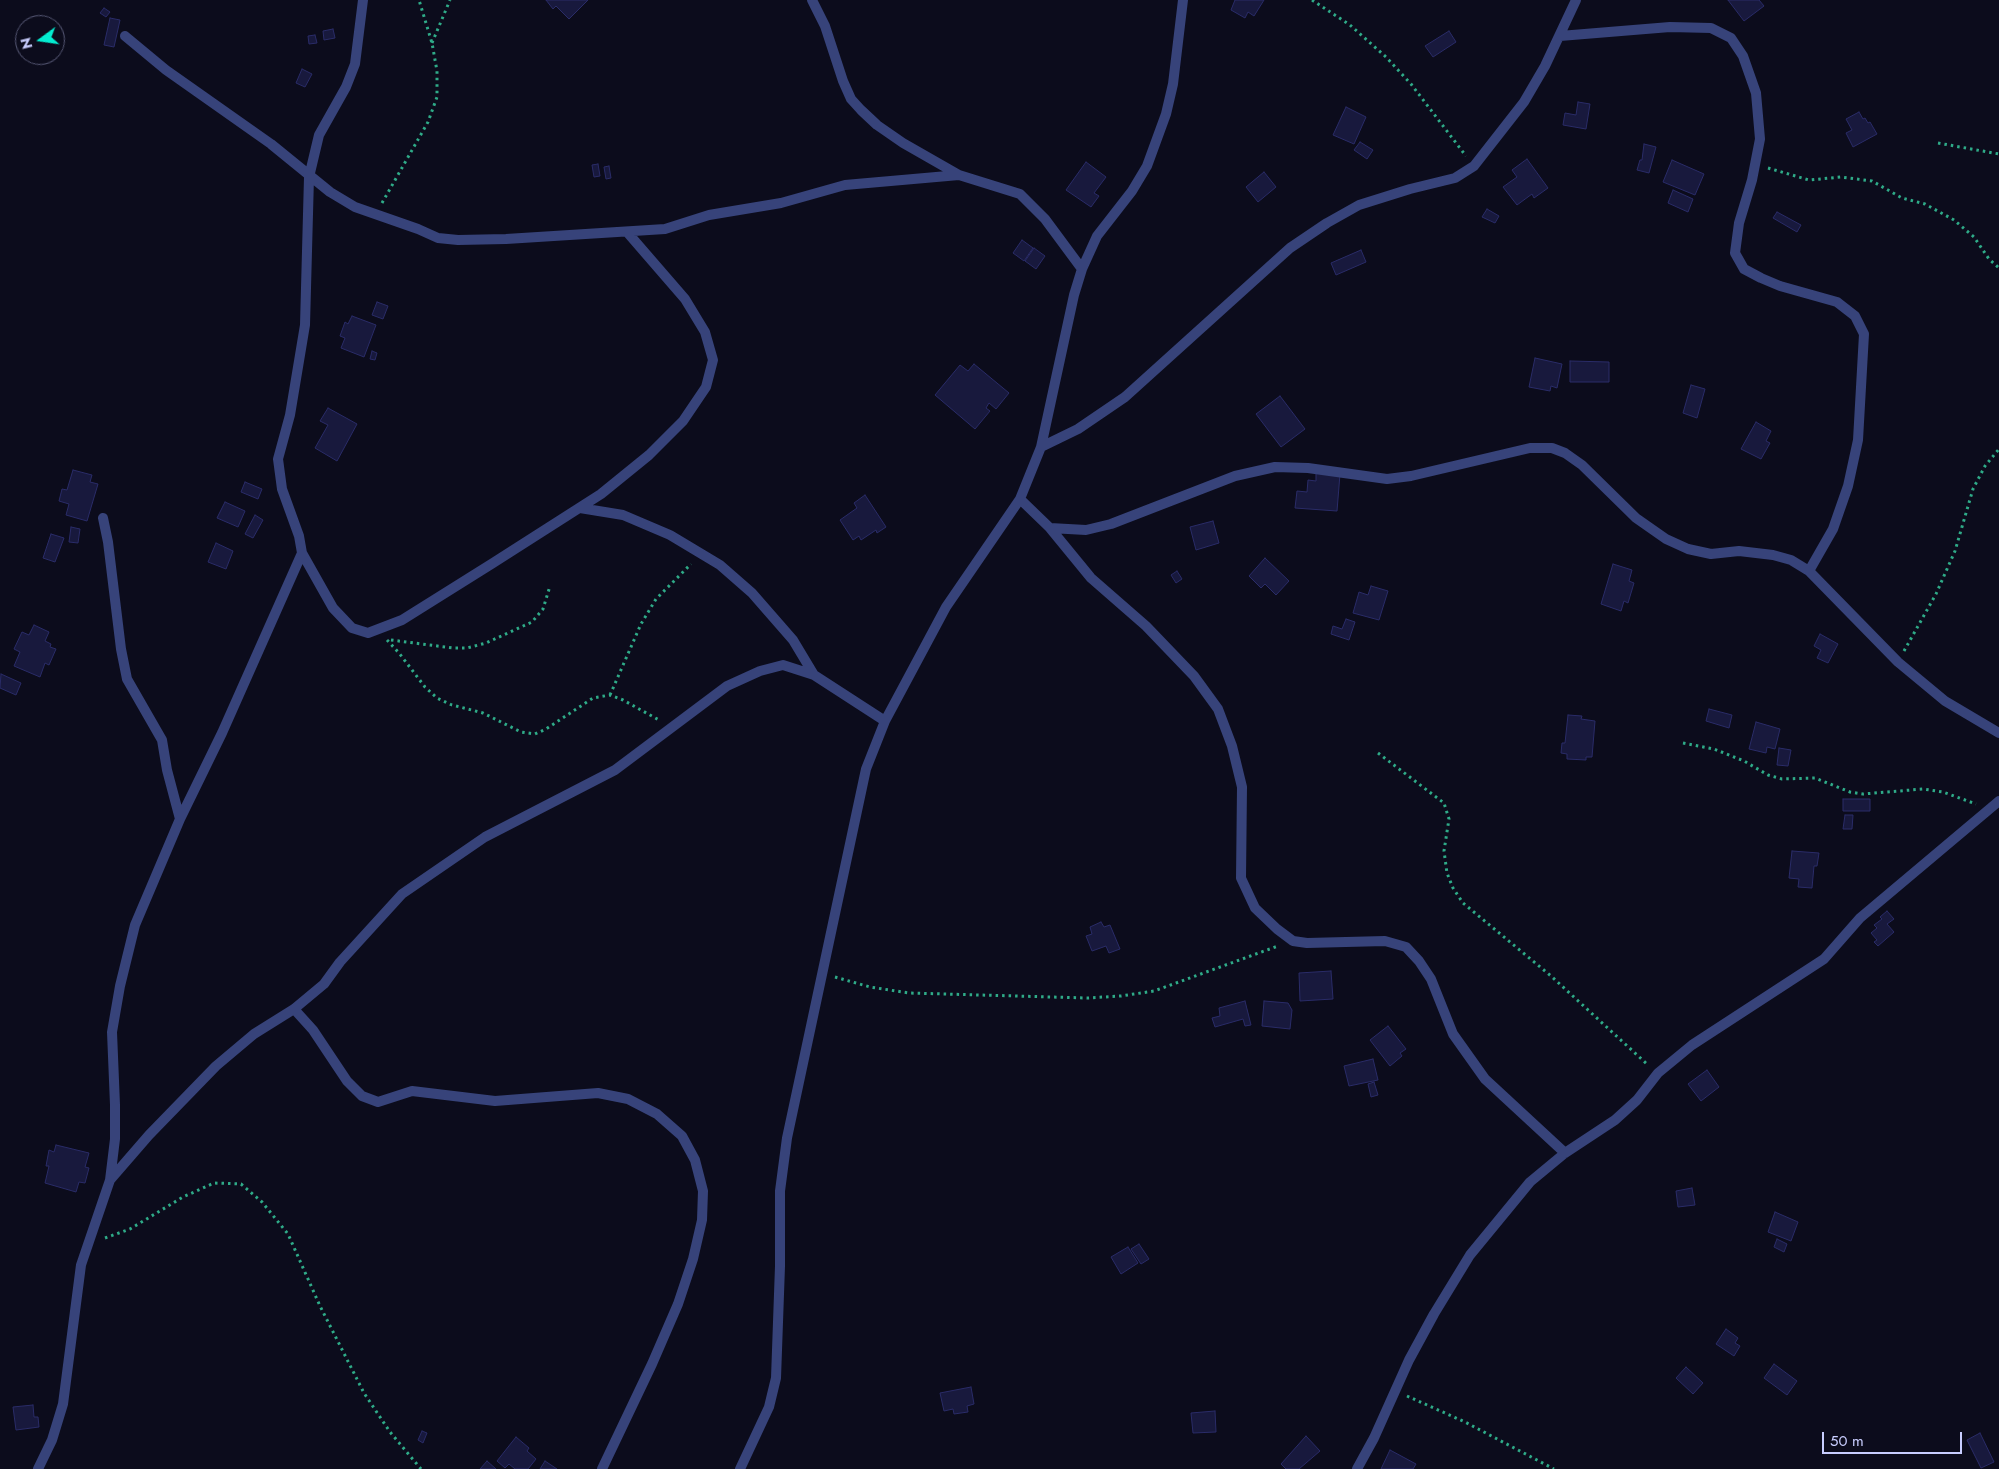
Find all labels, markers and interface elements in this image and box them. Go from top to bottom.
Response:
north arrow [15,15,65,65]
text: N [15,36,37,51]
scale bar [1824,1422,1964,1454]
text: 50 m [1830,1430,1864,1452]

